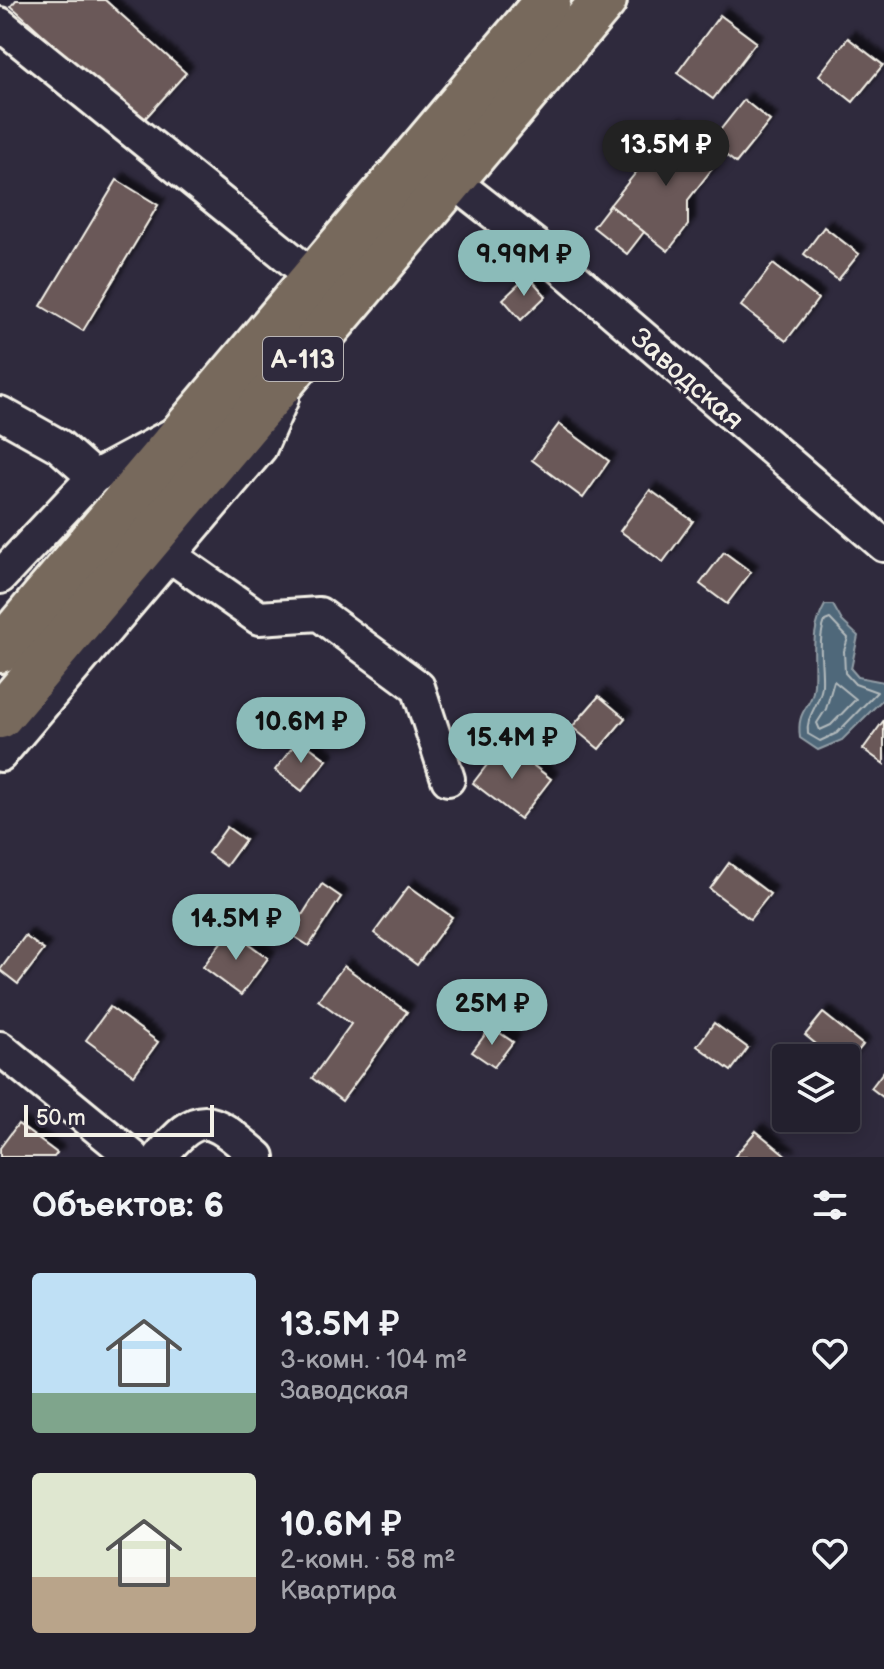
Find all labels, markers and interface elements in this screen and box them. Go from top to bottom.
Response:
pin: 13.5M ₽ [592,120,740,188]
text: 13.5M ₽ [620,130,712,161]
pin: 9.99M ₽ [450,230,598,298]
text: 9.99M ₽ [476,240,572,271]
street label: Заводская [624,321,750,437]
road number: А-113 [263,337,343,381]
pin: 10.6M ₽ [227,697,375,765]
text: 10.6M ₽ [254,707,348,738]
pin: 15.4M ₽ [438,713,586,781]
text: 15.4M ₽ [466,723,558,754]
pin: 14.5M ₽ [162,894,310,962]
text: 14.5M ₽ [190,904,282,935]
pin: 25M ₽ [436,979,548,1047]
text: 25M ₽ [454,989,530,1020]
map controls [772,1044,860,1132]
button: layers [772,1044,860,1132]
scale bar [24,1101,214,1137]
text: 50 m [36,1105,86,1132]
icon: filters [808,1183,852,1227]
text: Объектов: 6 [32,1185,224,1226]
text: 13.5M ₽ [280,1304,400,1345]
icon: home [96,1305,192,1401]
icon: heart [808,1331,852,1375]
text: 3-комн. · 104 m² [280,1345,467,1376]
text: Заводская [280,1376,409,1407]
text: 10.6M ₽ [280,1504,402,1545]
icon: home [96,1505,192,1601]
icon: heart [808,1531,852,1575]
text: 2-комн. · 58 m² [280,1545,456,1576]
text: Квартира [280,1576,397,1607]

